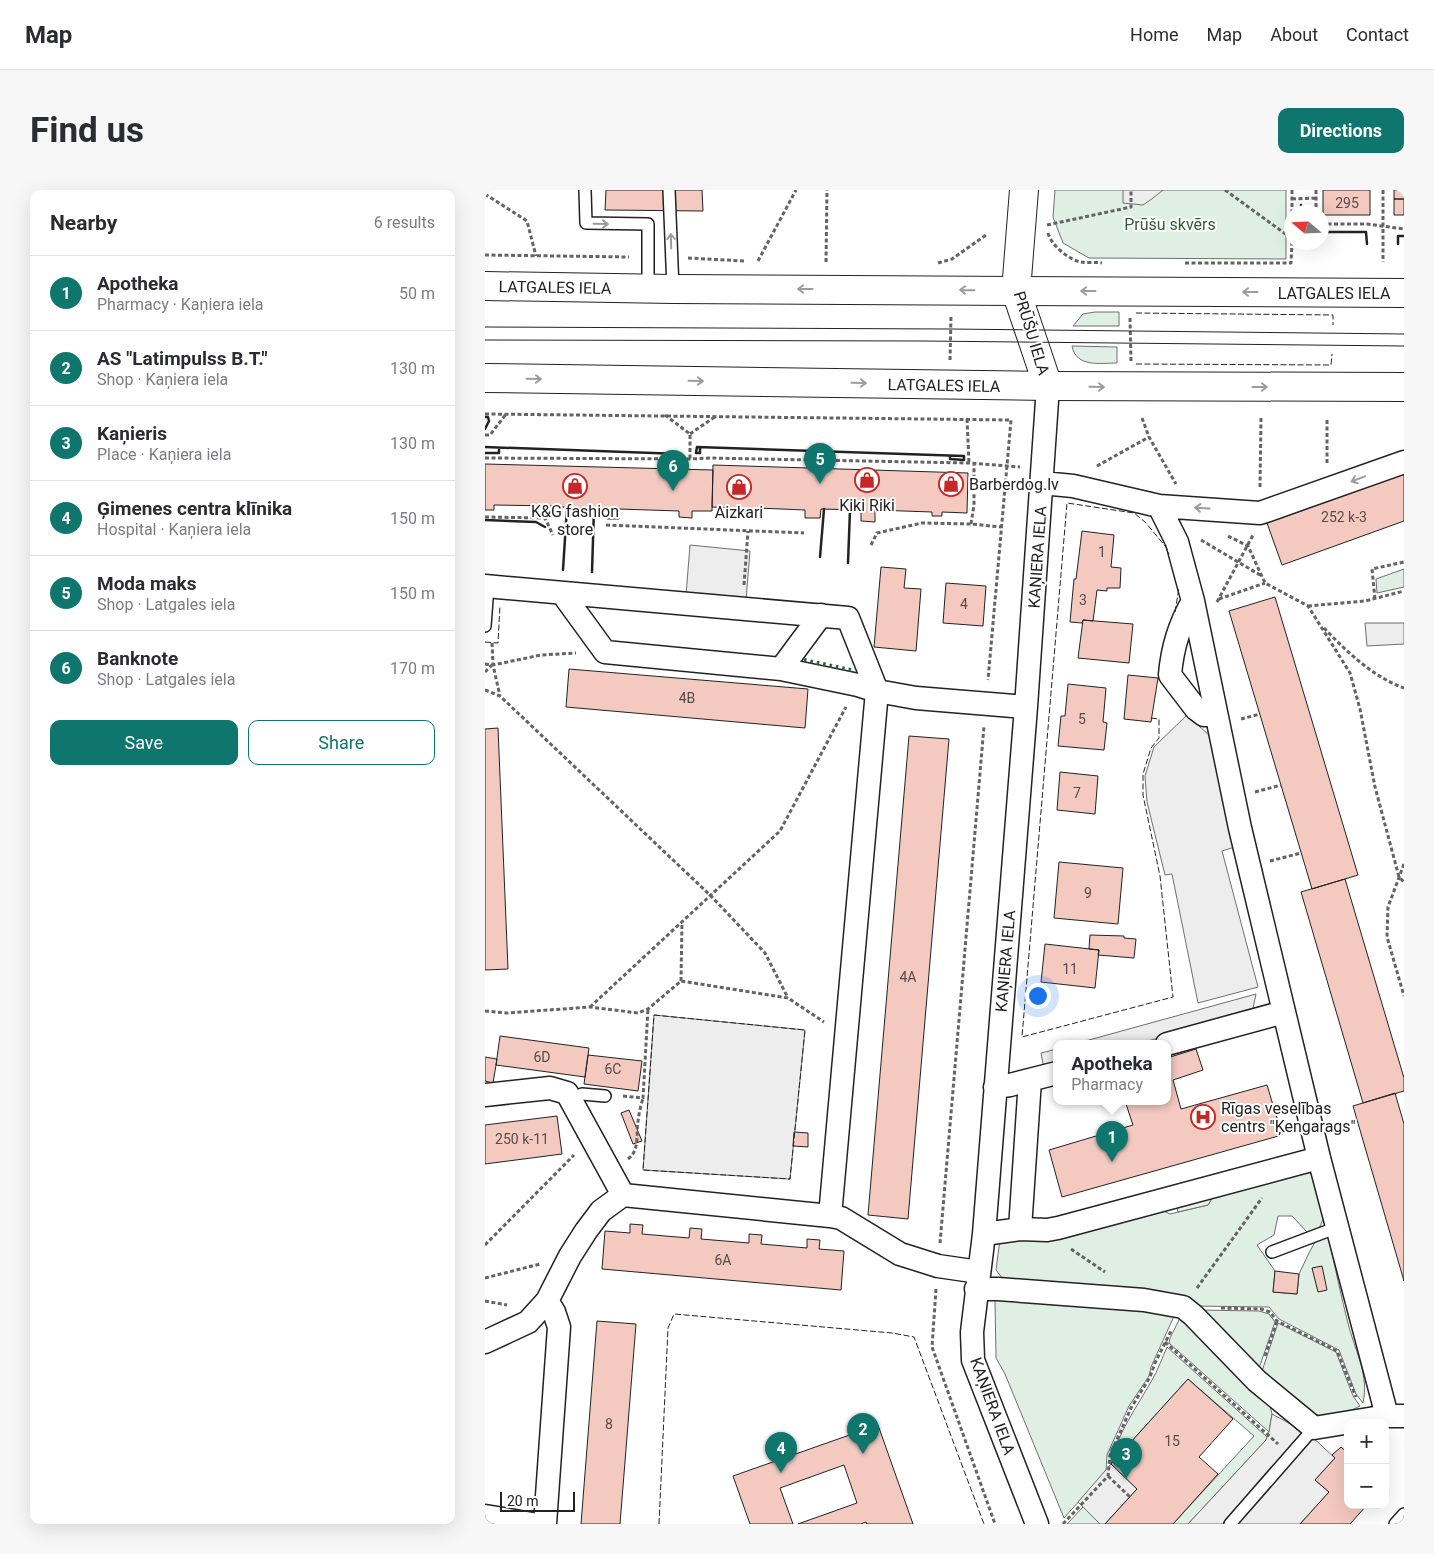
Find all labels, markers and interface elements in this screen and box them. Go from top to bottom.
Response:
text: Map [25,21,72,49]
text: Home [1130,24,1179,45]
text: Map [1207,24,1242,45]
text: About [1270,24,1318,45]
text: Contact [1346,24,1409,45]
button: Directions [1278,108,1404,153]
text: Find us [30,110,144,151]
house number: 295 [1335,195,1359,211]
north arrow [1284,205,1329,250]
text: Nearby [50,211,117,235]
text: 6 results [374,213,435,232]
park label: Prūšu skvērs [1124,215,1216,234]
one-way arrow [593,219,609,228]
one-way arrow [666,233,676,249]
text: Apotheka [97,272,179,295]
street label: LATGALES IELA [498,277,612,298]
text: 1 [61,284,71,303]
text: 50 m [399,284,435,303]
one-way arrow [797,284,814,294]
street label: LATGALES IELA [1278,284,1391,303]
one-way arrow [960,285,976,295]
one-way arrow [1080,286,1096,296]
one-way arrow [1243,287,1259,297]
street label: PRŪŠU IELA [1010,289,1054,378]
text: Pharmacy · Kaņiera iela [97,295,264,314]
text: AS "Latimpulss B.T." [97,347,268,370]
text: 2 [61,359,71,378]
text: 130 m [390,359,435,378]
text: Shop · Kaņiera iela [97,370,228,389]
one-way arrow [525,374,541,384]
street label: LATGALES IELA [887,375,1001,396]
one-way arrow [688,376,704,386]
one-way arrow [850,378,866,388]
one-way arrow [1089,382,1105,391]
one-way arrow [1251,382,1267,392]
text: Kaņieris [97,422,167,445]
text: 3 [61,434,71,453]
text: 130 m [390,434,435,453]
pin: 5 [804,443,836,484]
text: Place · Kaņiera iela [97,445,231,464]
pin: 6 [657,450,689,491]
shop icon: Kiki Riki [854,467,880,493]
shop icon: Barberdog.lv [938,471,964,497]
shop icon: K&G fashion store [562,473,588,499]
shop icon: Aizkari [726,474,752,500]
place label: Barberdog.lv [969,475,1059,494]
one-way arrow [1351,475,1366,484]
place label: Kiki Riki [839,496,895,515]
text: Ģimenes centra klīnika [97,497,292,520]
place label: K&G fashion store [531,502,619,539]
place label: Aizkari [715,503,763,522]
one-way arrow [1194,504,1210,513]
street label: KAŅIERA IELA [1024,505,1052,609]
text: 4 [61,509,71,528]
text: 150 m [390,509,435,528]
house number: 252 k-3 [1321,509,1367,525]
text: Hospital · Kaņiera iela [97,520,251,539]
house number: 1 [1098,544,1106,560]
text: Moda maks [97,572,196,595]
text: 5 [61,584,71,603]
text: 150 m [390,584,435,603]
house number: 3 [1079,592,1087,608]
text: Shop · Latgales iela [97,595,235,614]
house number: 4 [960,596,968,612]
text: Banknote [97,647,178,670]
text: 6 [61,659,71,678]
text: 170 m [390,659,435,678]
text: Shop · Latgales iela [97,670,235,689]
house number: 4B [679,690,695,706]
house number: 5 [1078,711,1086,727]
button: Save [50,720,238,765]
button: Share [248,720,435,765]
house number: 7 [1073,785,1081,801]
house number: 9 [1084,885,1092,901]
street label: KAŅIERA IELA [992,909,1020,1013]
house number: 11 [1062,961,1078,977]
house number: 4A [899,969,917,985]
your location [1025,983,1051,1009]
popup [1053,1040,1171,1105]
house number: 6D [533,1049,551,1065]
text: Apotheka [1071,1052,1153,1075]
house number: 6C [605,1061,621,1077]
text: Pharmacy [1071,1075,1143,1094]
place label: Rīgas veselības centrs "Ķengarags" [1221,1099,1356,1136]
hospital icon: Rīgas veselības centrs "Ķengarags" [1190,1104,1216,1130]
pin: 1 [1096,1121,1128,1162]
house number: 250 k-11 [495,1131,549,1147]
house number: 6A [714,1252,732,1268]
street label: KAŅIERA IELA [965,1355,1019,1458]
pin: 2 [847,1413,879,1454]
house number: 8 [605,1416,613,1432]
map controls [1344,1419,1389,1509]
button: + [1344,1419,1389,1464]
pin: 4 [765,1432,797,1473]
house number: 15 [1164,1433,1180,1449]
pin: 3 [1110,1438,1142,1479]
button: − [1344,1464,1389,1509]
scale bar [500,1489,575,1512]
text: 20 m [507,1493,539,1509]

